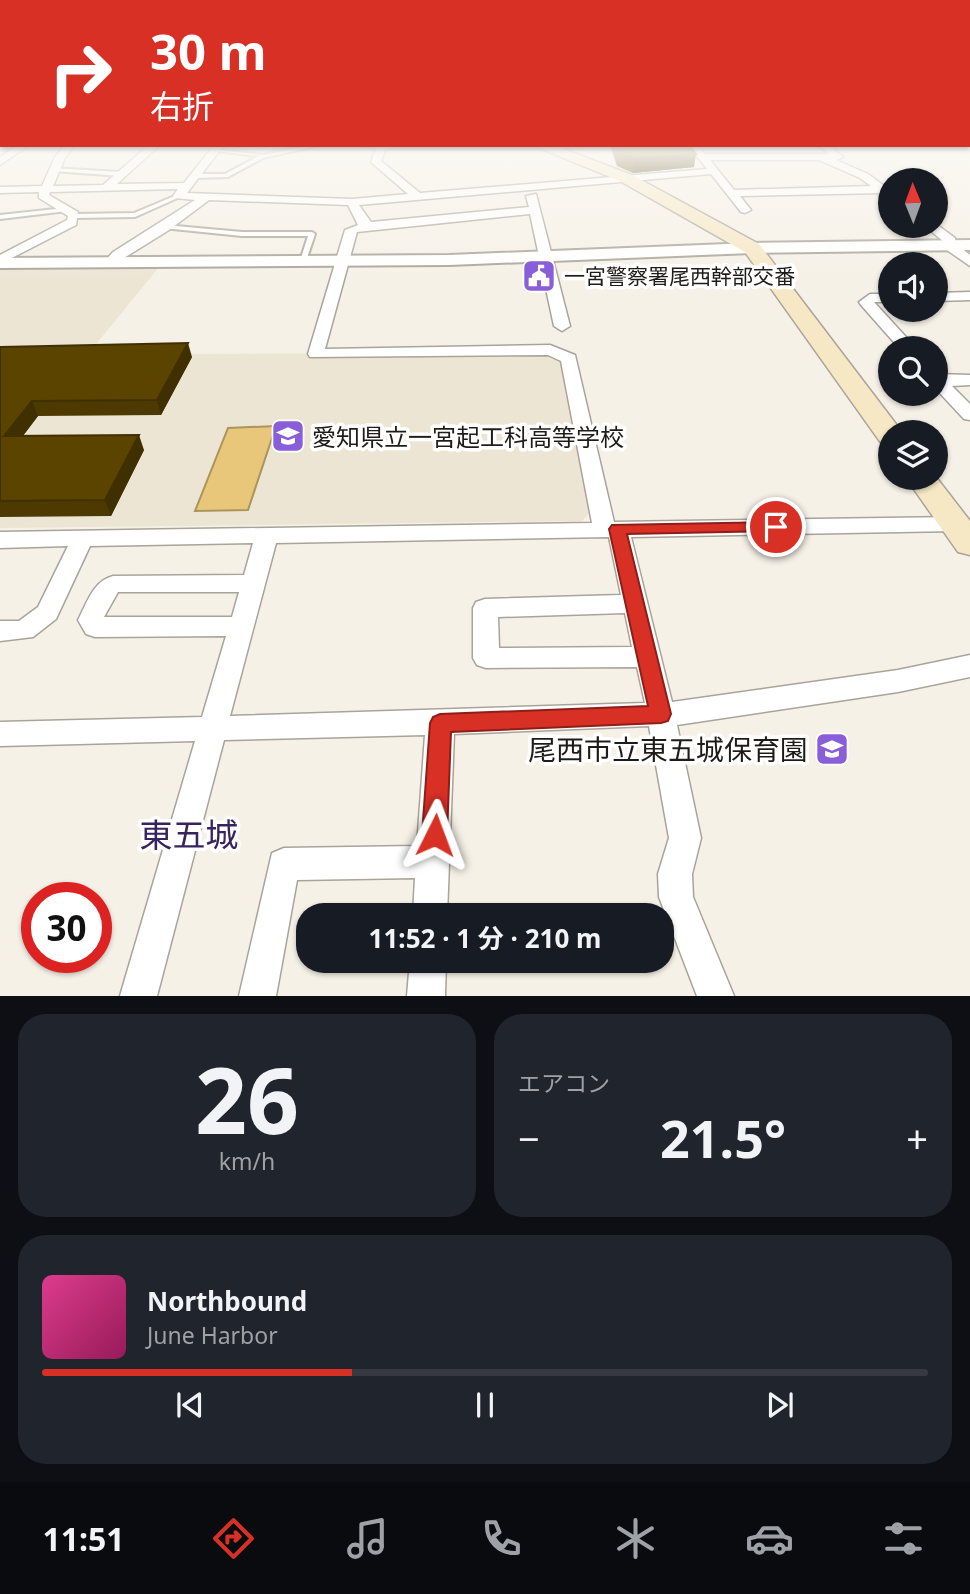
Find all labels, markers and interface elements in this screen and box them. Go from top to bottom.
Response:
text: 30 m [150,18,267,84]
icon: right [35,28,126,119]
text: 右折 [150,84,214,127]
north arrow [878,168,948,238]
map controls [878,168,948,490]
button: sound [878,252,948,322]
public building icon: 一宮警察署尾西幹部交番 [520,257,558,295]
place label: 一宮警察署尾西幹部交番 [564,262,795,290]
button: search [878,336,948,406]
school or university icon: 愛知県立一宮起工科高等学校 [269,417,307,455]
place label: 愛知県立一宮起工科高等学校 [312,420,624,453]
button: layers [878,420,948,490]
pin [746,497,806,557]
icon: arrive [757,508,795,546]
place label: 尾西市立東五城保育園 [528,730,808,768]
school or university icon: 尾西市立東五城保育園 [813,730,851,768]
position arrow [398,798,472,872]
district label: 東五城 [140,812,239,857]
speed limit sign: 30 [21,882,112,973]
text: 11:52 · 1 分 · 210 m [369,920,601,956]
text: 26 [195,1037,299,1161]
text: エアコン [518,1067,610,1099]
text: 21.5° [660,1102,786,1173]
text: − [518,1112,540,1164]
text: + [906,1112,928,1164]
text: km/h [219,1145,275,1177]
text: Northbound [147,1283,307,1319]
text: June Harbor [147,1319,278,1351]
icon: previous [171,1386,209,1424]
icon: pause [466,1386,504,1424]
icon: next [761,1386,799,1424]
icon: directions [209,1514,258,1563]
icon: music [343,1514,392,1563]
icon: phone [477,1514,526,1563]
icon: climate [611,1514,660,1563]
icon: car [745,1514,794,1563]
icon: filters [879,1514,928,1563]
text: 11:51 [42,1517,125,1560]

